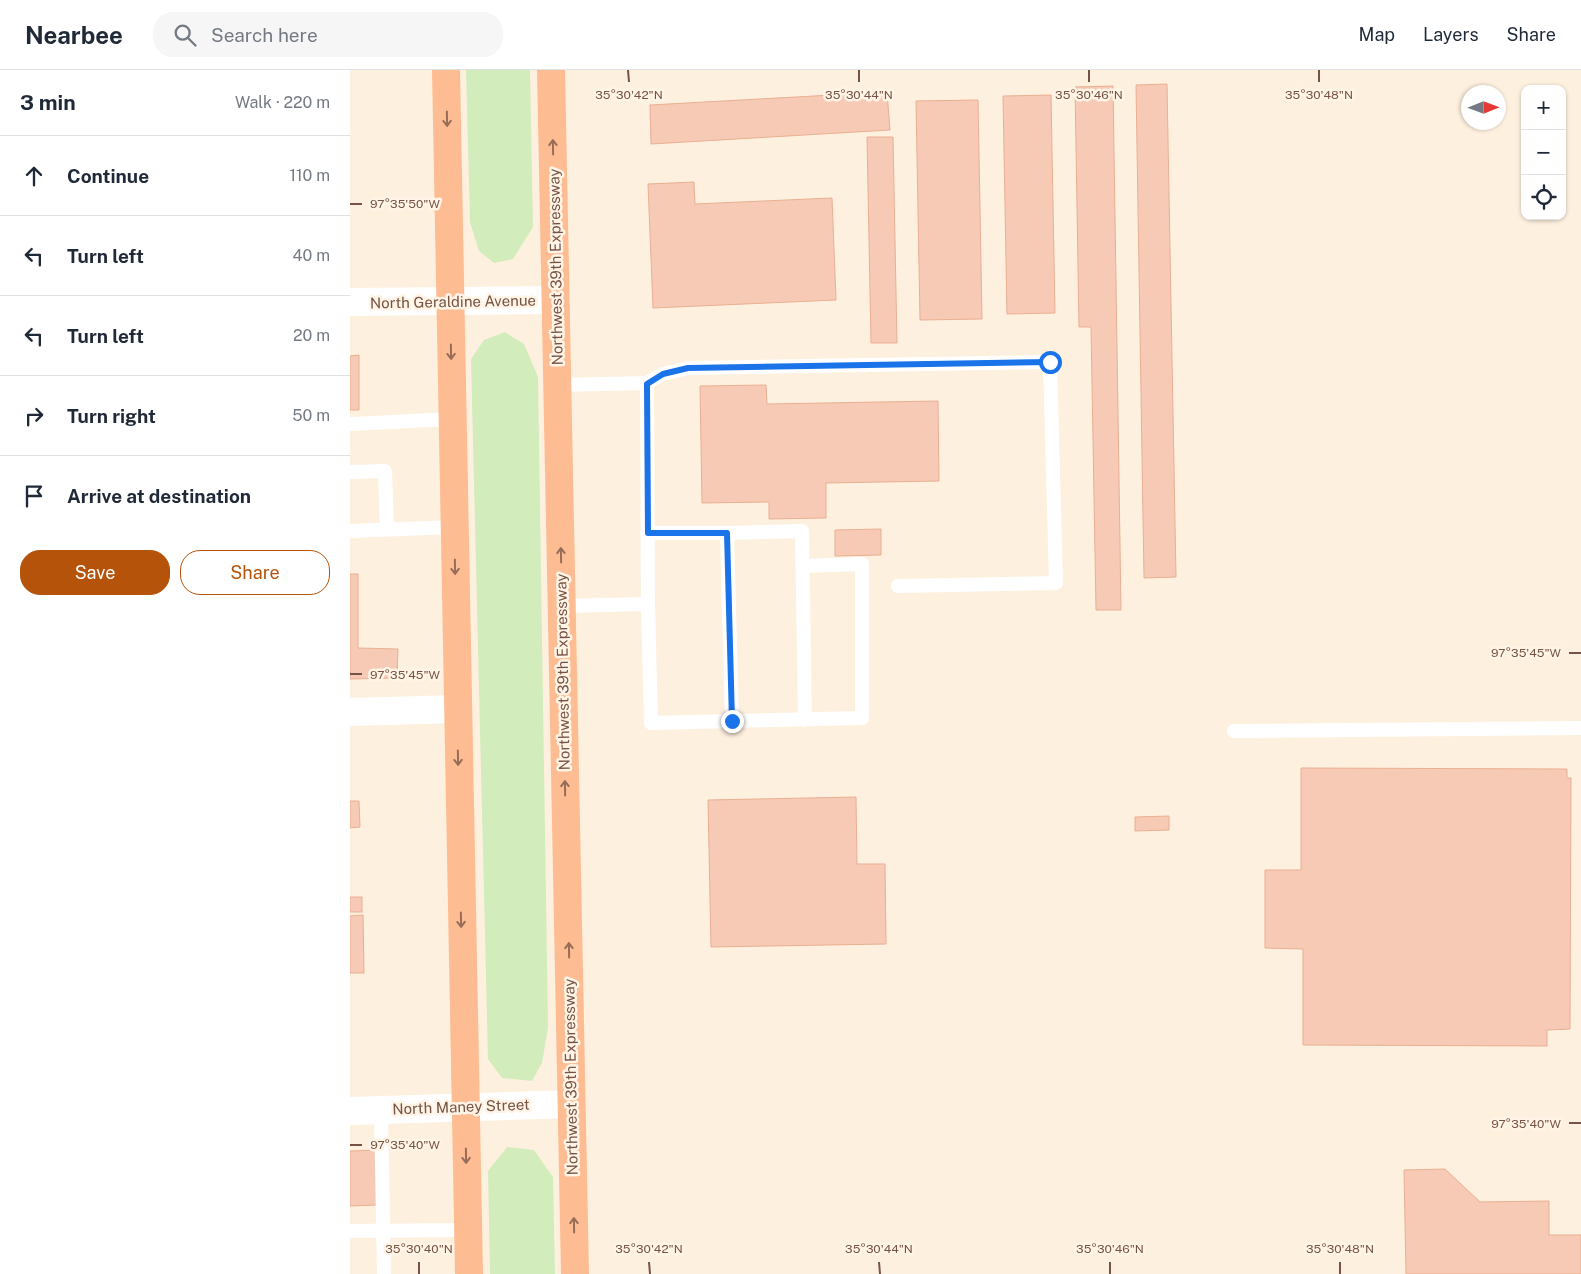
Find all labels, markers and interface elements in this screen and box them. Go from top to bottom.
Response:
search box [153,12,503,57]
text: Nearbee [25,21,123,49]
icon: search [171,21,199,49]
text: Search here [211,24,318,46]
text: Map [1359,24,1395,45]
text: Layers [1423,24,1479,45]
text: Share [1507,24,1556,45]
north arrow [1461,85,1506,130]
map controls [1521,85,1566,220]
button: + [1521,85,1566,130]
text: 35°30'42"N [595,88,663,102]
text: 35°30'44"N [825,88,893,102]
text: 35°30'46"N [1055,88,1123,102]
text: 35°30'48"N [1285,88,1353,102]
text: 3 min [20,90,76,115]
text: Walk · 220 m [235,93,330,112]
one-way arrow [443,110,452,126]
button: − [1521,130,1566,175]
one-way arrow [548,139,558,155]
icon: ahead [20,162,48,190]
text: Continue [67,165,149,187]
text: 110 m [289,166,330,185]
street label: Northwest 39th Expressway [545,168,566,366]
button: locate [1521,175,1566,220]
text: 97°35'50"W [370,197,440,211]
icon: left [20,242,48,270]
text: Turn left [67,245,144,267]
text: 40 m [292,246,330,265]
street label: North Geraldine Avenue [370,292,536,311]
icon: left [20,322,48,350]
text: Turn left [67,325,144,347]
text: 20 m [293,326,330,345]
one-way arrow [446,343,456,359]
route start [1039,351,1062,374]
icon: right [20,402,48,430]
text: Turn right [67,405,156,427]
text: 50 m [292,406,330,425]
icon: arrive [20,482,48,510]
text: Arrive at destination [67,485,251,507]
one-way arrow [556,547,566,564]
button: Save [20,550,170,595]
button: Share [180,550,330,595]
one-way arrow [450,558,460,574]
street label: Northwest 39th Expressway [552,573,573,771]
text: 97°35'45"W [1491,646,1562,660]
text: 97°35'45"W [370,668,441,682]
route end [721,710,744,733]
one-way arrow [453,749,463,765]
one-way arrow [561,780,570,796]
one-way arrow [456,912,466,928]
one-way arrow [565,942,574,958]
street label: Northwest 39th Expressway [560,978,581,1176]
street label: North Maney Street [392,1096,530,1117]
text: 97°35'40"W [1491,1117,1561,1131]
text: 97°35'40"W [370,1138,440,1152]
one-way arrow [462,1147,471,1163]
one-way arrow [569,1218,579,1234]
text: 35°30'40"N [385,1242,453,1256]
text: 35°30'42"N [615,1242,683,1256]
text: 35°30'44"N [845,1242,913,1256]
text: 35°30'46"N [1076,1242,1144,1256]
text: 35°30'48"N [1306,1242,1374,1256]

